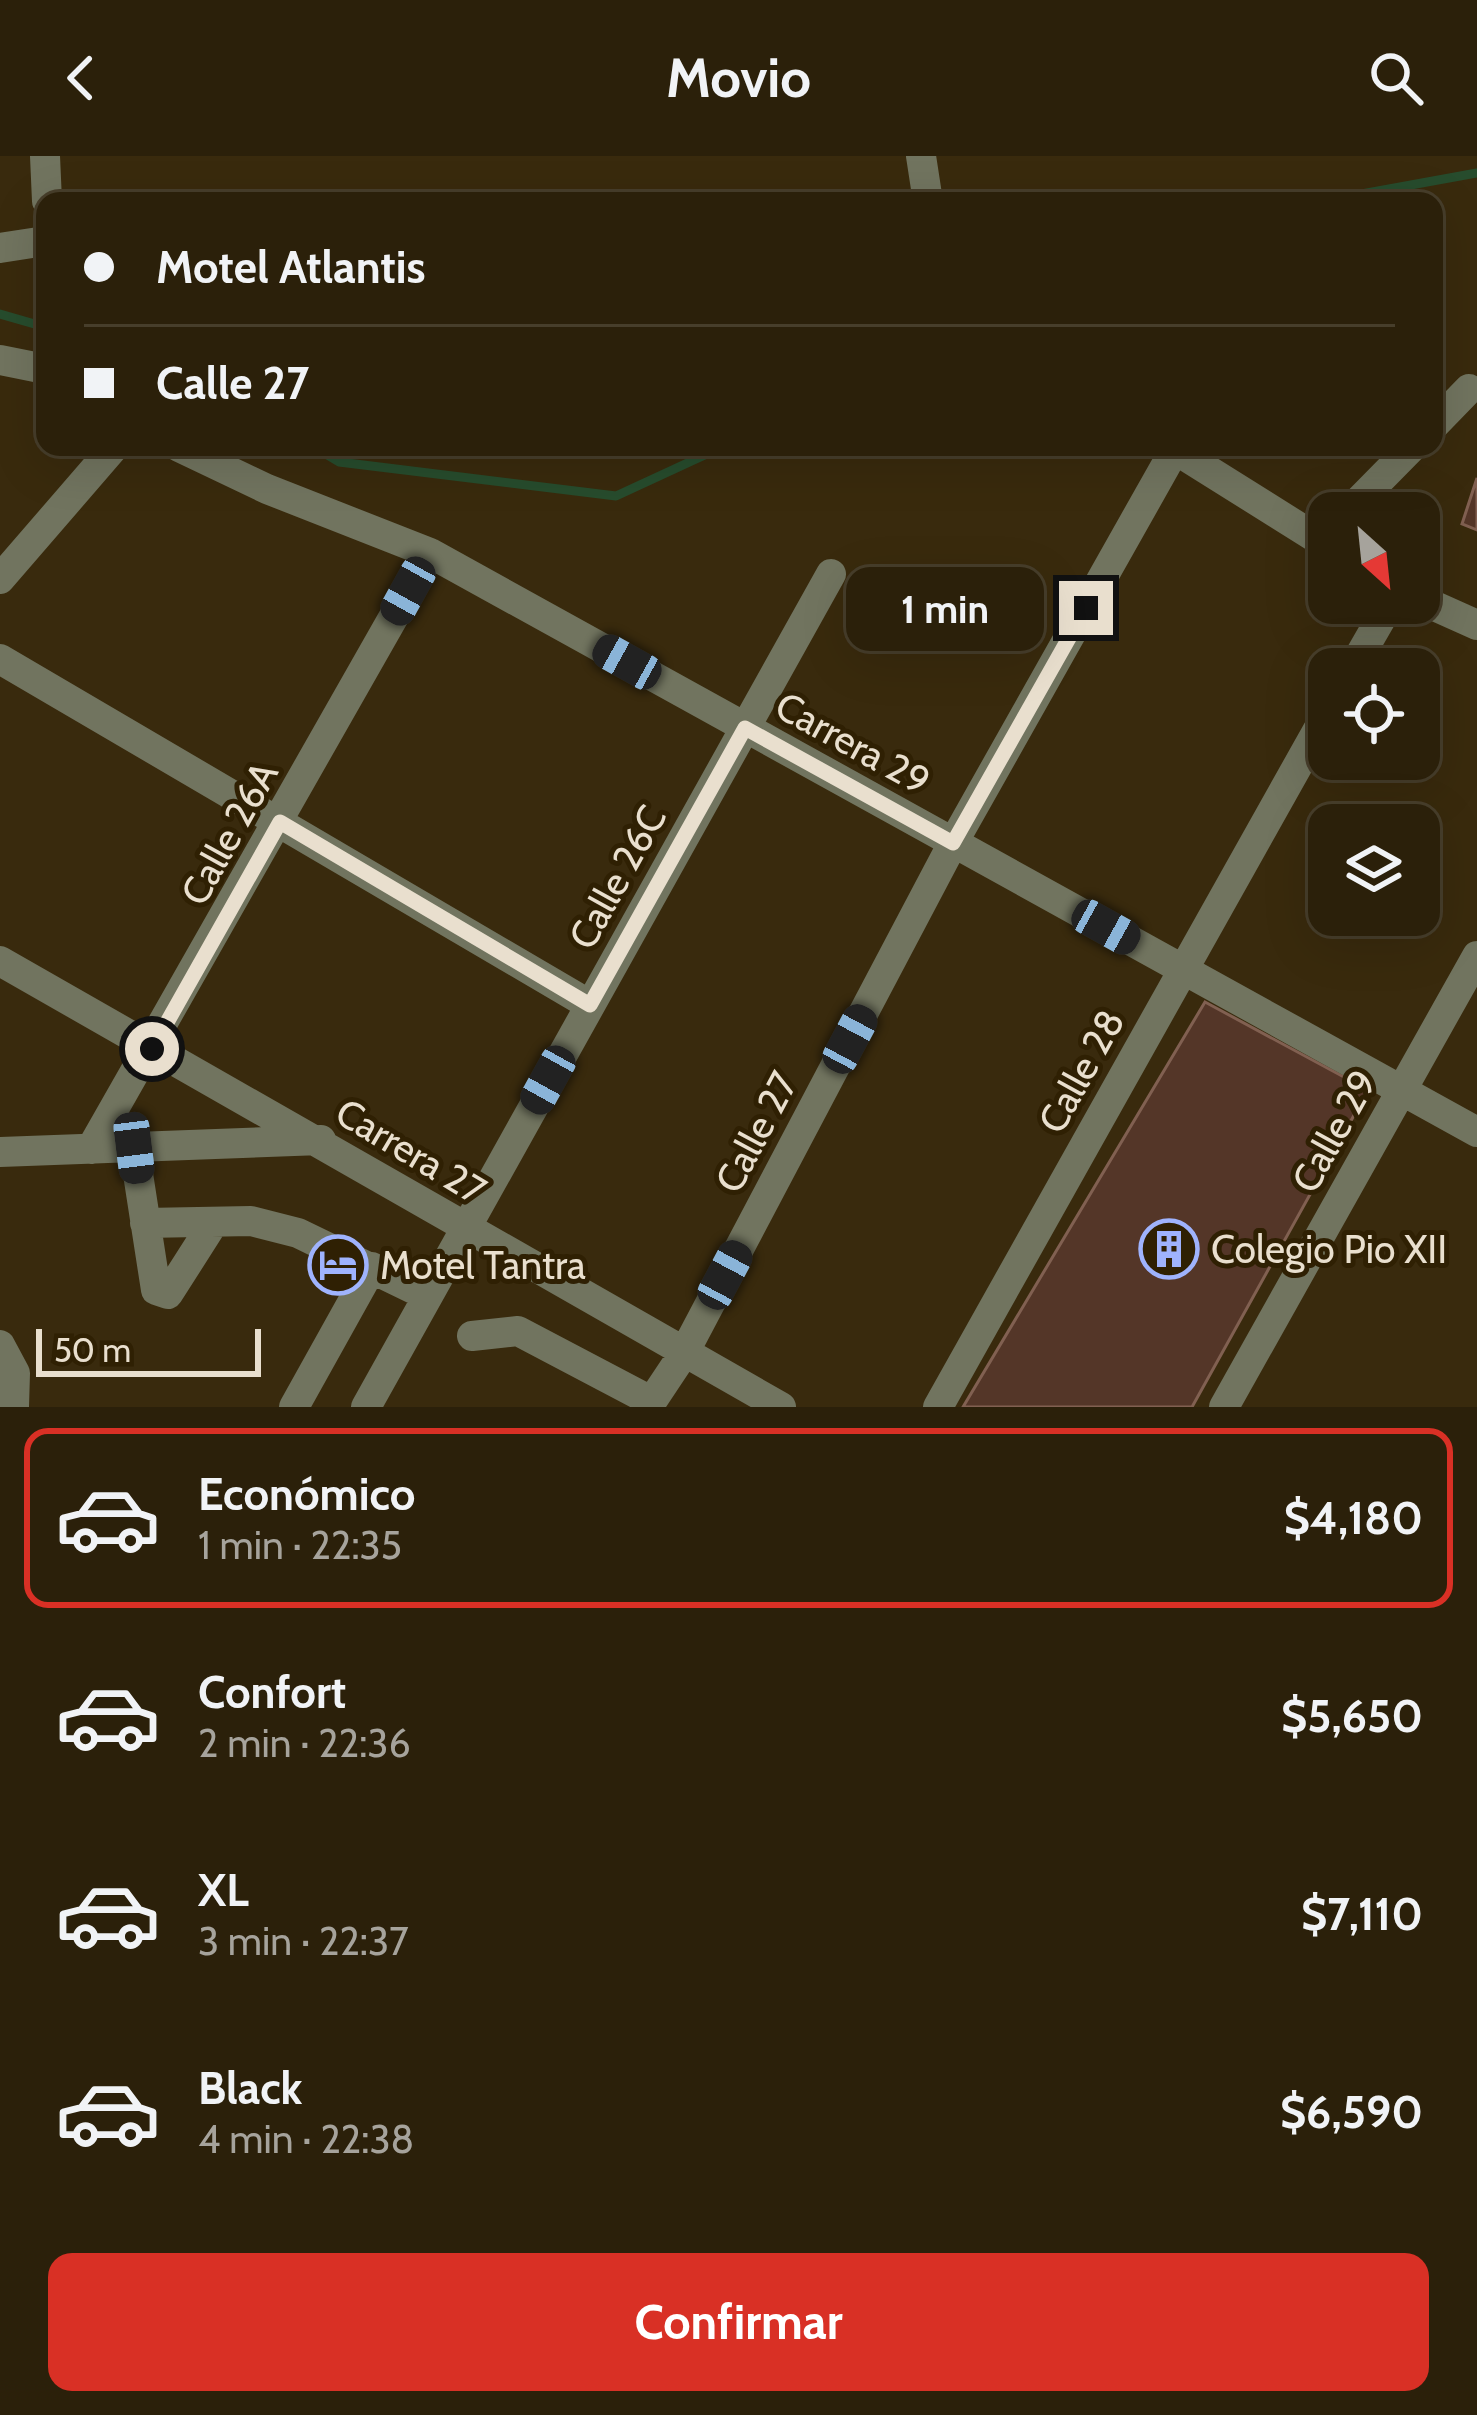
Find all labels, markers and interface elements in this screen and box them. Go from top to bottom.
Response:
icon: back [48,45,114,111]
text: Movio [666,45,811,111]
icon: search [1363,45,1429,111]
text: Motel Atlantis [156,240,426,294]
text: Calle 27 [156,356,309,410]
north arrow [1308,492,1440,624]
map controls [1308,492,1440,936]
car [375,551,441,631]
callout: 1 min [846,566,1044,650]
route end [1059,581,1113,635]
text: 1 min [901,585,989,633]
car [587,629,667,695]
button: locate [1308,648,1440,780]
street label: Carrera 29 [767,681,939,805]
street label: Calle 26A [170,753,288,913]
street label: Calle 26C [558,797,676,957]
button: layers [1308,804,1440,936]
car [1066,894,1146,960]
car [817,999,883,1079]
street label: Calle 28 [1028,1001,1134,1141]
route start [125,1022,179,1076]
car [515,1040,581,1120]
street label: Calle 29 [1281,1062,1387,1200]
street label: Calle 27 [704,1063,808,1201]
street label: Carrera 27 [327,1088,495,1215]
car [112,1110,156,1186]
building icon: Colegio Pio XII [1138,1218,1200,1280]
place label: Colegio Pio XII [1211,1225,1447,1273]
hotel icon: Motel Tantra [307,1234,369,1296]
car [692,1235,758,1315]
place label: Motel Tantra [380,1241,586,1289]
scale bar [36,1323,261,1376]
text: 50 m [54,1330,131,1370]
icon: car [54,1464,162,1572]
text: Económico [198,1467,415,1521]
text: $4,180 [1284,1491,1423,1545]
text: 1 min · 22:35 [198,1521,402,1569]
icon: car [54,1662,162,1770]
text: Confort [198,1665,346,1719]
text: $5,650 [1281,1689,1423,1743]
text: 2 min · 22:36 [198,1719,411,1767]
icon: car [54,1860,162,1968]
text: XL [198,1863,249,1917]
text: $7,110 [1301,1887,1423,1941]
text: 3 min · 22:37 [198,1917,409,1965]
icon: car [54,2058,162,2166]
text: Black [198,2061,302,2115]
text: $6,590 [1280,2085,1423,2139]
text: 4 min · 22:38 [198,2115,414,2163]
button: Confirmar [48,2253,1429,2391]

